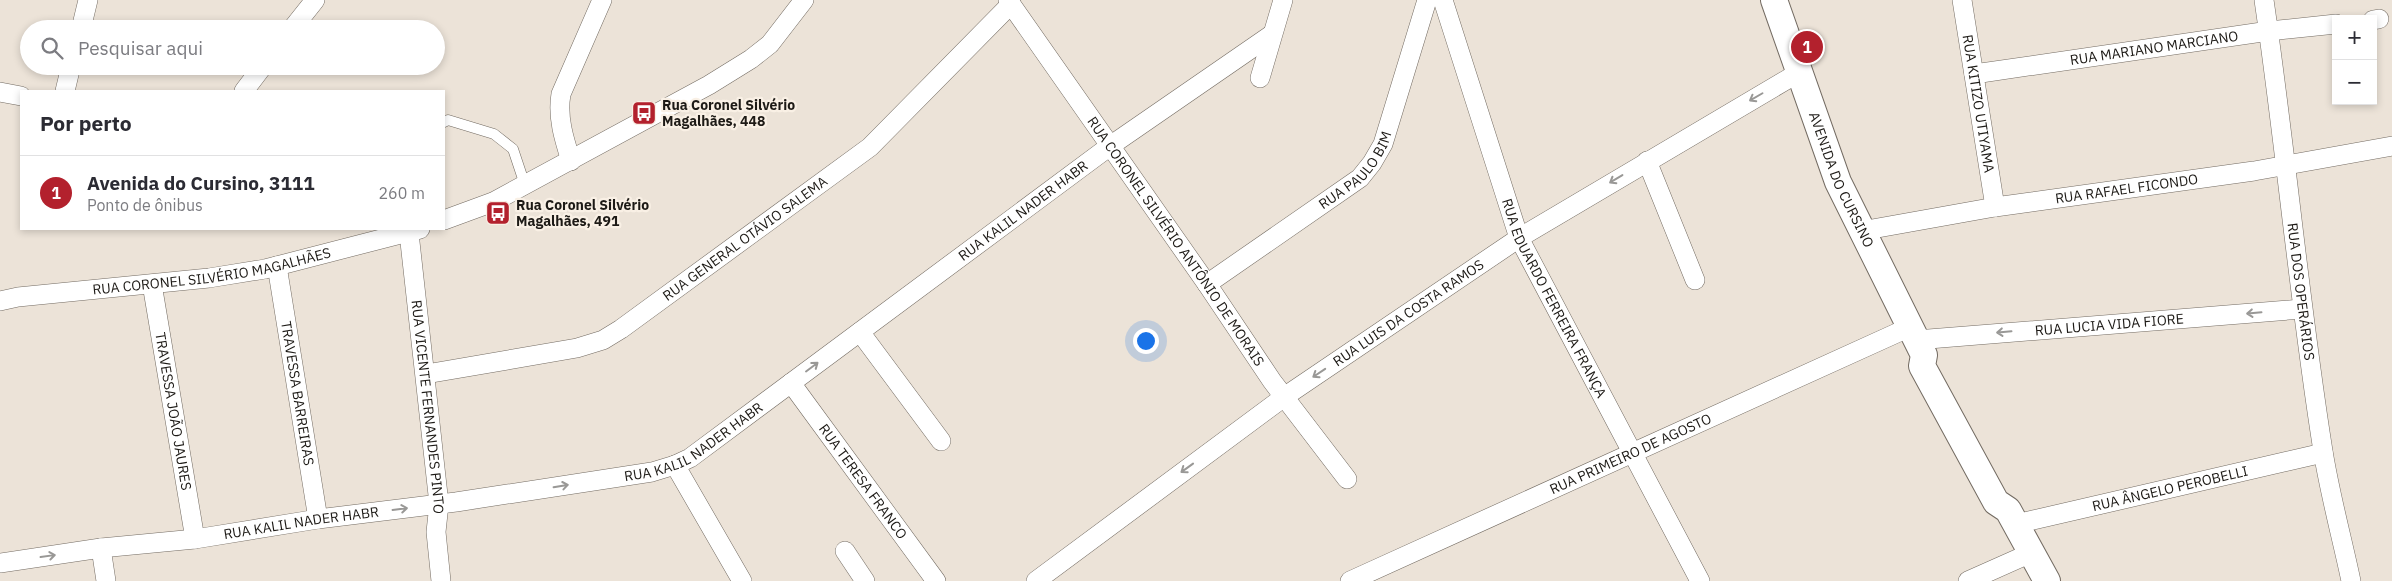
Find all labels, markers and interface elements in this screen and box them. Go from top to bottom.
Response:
map controls [2332,15,2377,105]
button: + [2332,15,2377,60]
search box [20,20,445,75]
street label: RUA MARIANO MARCIANO [2069,27,2239,69]
pin: 1 [1791,28,1823,66]
street label: RUA KITIZO UTIYAMA [1959,33,1998,174]
icon: search [38,34,66,62]
text: Pesquisar aqui [78,36,203,60]
button: − [2332,60,2377,105]
one-way arrow [1750,93,1764,103]
place label: Rua Coronel Silvério Magalhães, 448 [662,96,795,130]
bus stop icon: Rua Coronel Silvério Magalhães, 448 [631,100,657,126]
text: Por perto [40,109,132,137]
street label: AVENIDA DO CURSINO [1805,109,1878,250]
street label: RUA CORONEL SILVÉRIO ANTÔNIO DE MORAIS [1083,113,1268,370]
street label: RUA PAULO BIM [1315,129,1395,213]
street label: RUA KALIL NADER HABR [955,157,1091,265]
street label: RUA RAFAEL FICONDO [2054,170,2199,208]
text: Avenida do Cursino, 3111 [87,171,315,195]
street label: RUA GENERAL OTÁVIO SALEMA [659,172,831,305]
one-way arrow [1609,175,1623,185]
text: 1 [51,183,61,203]
text: 260 m [378,183,425,203]
text: Ponto de ônibus [87,195,203,215]
place label: Rua Coronel Silvério Magalhães, 491 [516,196,649,230]
street label: RUA EDUARDO FERREIRA FRANÇA [1498,196,1611,401]
bus stop icon: Rua Coronel Silvério Magalhães, 491 [485,200,511,226]
street label: RUA DOS OPERÁRIOS [2284,222,2319,361]
street label: RUA CORONEL SILVÉRIO MAGALHÃES [92,243,333,299]
street label: RUA LUIS DA COSTA RAMOS [1330,255,1487,370]
street label: RUA VICENTE FERNANDES PINTO [407,299,448,515]
one-way arrow [2246,308,2262,317]
street label: RUA LUCIA VIDA FIORE [2034,310,2185,339]
street label: TRAVESSA BARREIRAS [277,320,318,467]
your location [1133,328,1159,354]
one-way arrow [1997,328,2013,337]
street label: TRAVESSA JOÃO JAURES [151,331,196,492]
one-way arrow [805,362,819,372]
one-way arrow [1312,368,1326,378]
street label: RUA KALIL NADER HABR [623,398,766,485]
street label: RUA PRIMEIRO DE AGOSTO [1547,409,1714,498]
street label: RUA TERESA FRANCO [815,420,911,543]
street label: RUA ÂNGELO PEROBELLI [2090,462,2250,515]
one-way arrow [1181,463,1194,474]
one-way arrow [552,480,568,490]
street label: RUA KALIL NADER HABR [222,503,380,543]
one-way arrow [392,504,408,514]
one-way arrow [40,551,56,561]

